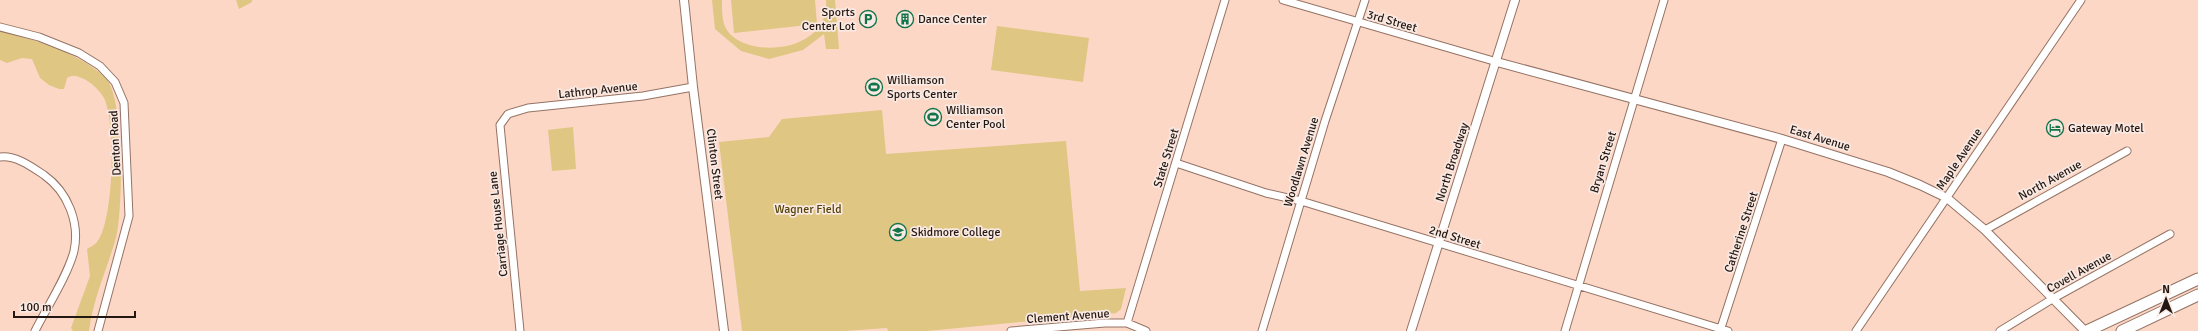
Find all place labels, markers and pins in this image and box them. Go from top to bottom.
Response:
place label: Sports Center Lot [802,5,855,34]
parking icon: Sports Center Lot [858,9,878,29]
building icon: Dance Center [895,9,915,29]
place label: Dance Center [918,12,987,27]
place label: Williamson Sports Center [887,73,958,102]
sports icon: Williamson Sports Center [864,77,884,97]
place label: Williamson Center Pool [946,103,1006,132]
sports icon: Williamson Center Pool [923,107,943,127]
hotel icon: Gateway Motel [2045,118,2065,138]
place label: Gateway Motel [2068,121,2144,136]
school or university icon: Skidmore College [888,222,908,242]
place label: Skidmore College [911,225,1000,240]

